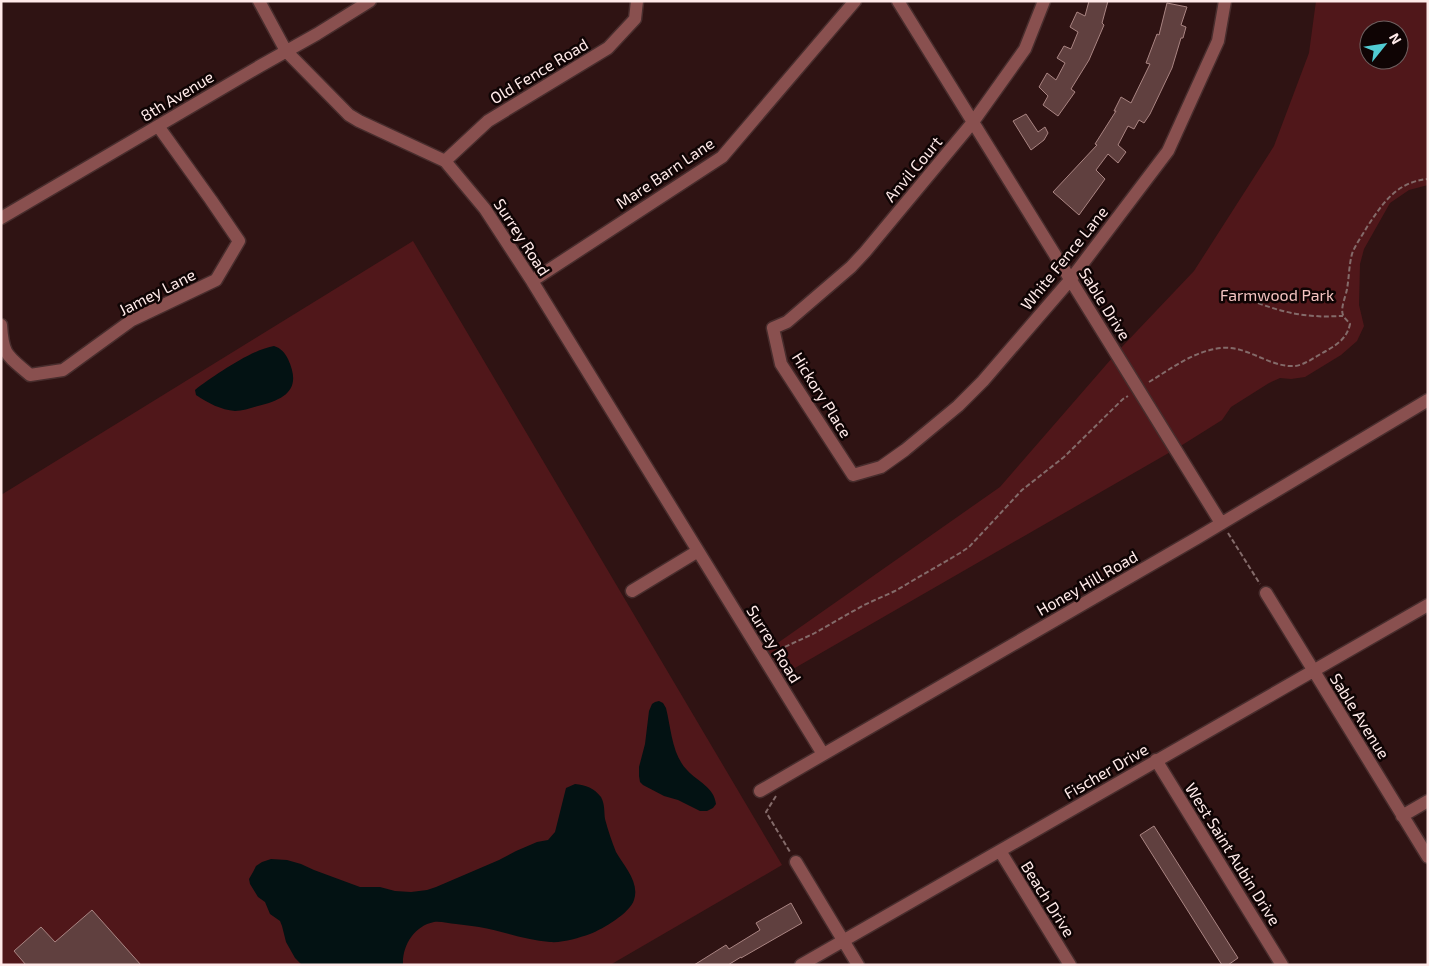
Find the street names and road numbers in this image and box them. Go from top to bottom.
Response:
street label: Old Fence Road [486,34,591,107]
street label: 8th Avenue [137,66,217,125]
street label: Anvil Court [880,132,945,205]
street label: Mare Barn Lane [612,133,717,212]
street label: Surrey Road [491,195,554,279]
street label: White Fence Lane [1016,202,1111,313]
street label: Jamey Lane [115,264,198,319]
street label: Sable Drive [1076,264,1135,343]
street label: Hickory Place [789,349,856,441]
street label: Honey Hill Road [1033,546,1141,619]
street label: Surrey Road [743,601,806,686]
street label: Sable Avenue [1327,670,1394,762]
street label: Fischer Drive [1060,739,1151,802]
street label: West Saint Aubin Drive [1182,779,1285,929]
street label: Beach Drive [1018,857,1079,940]

